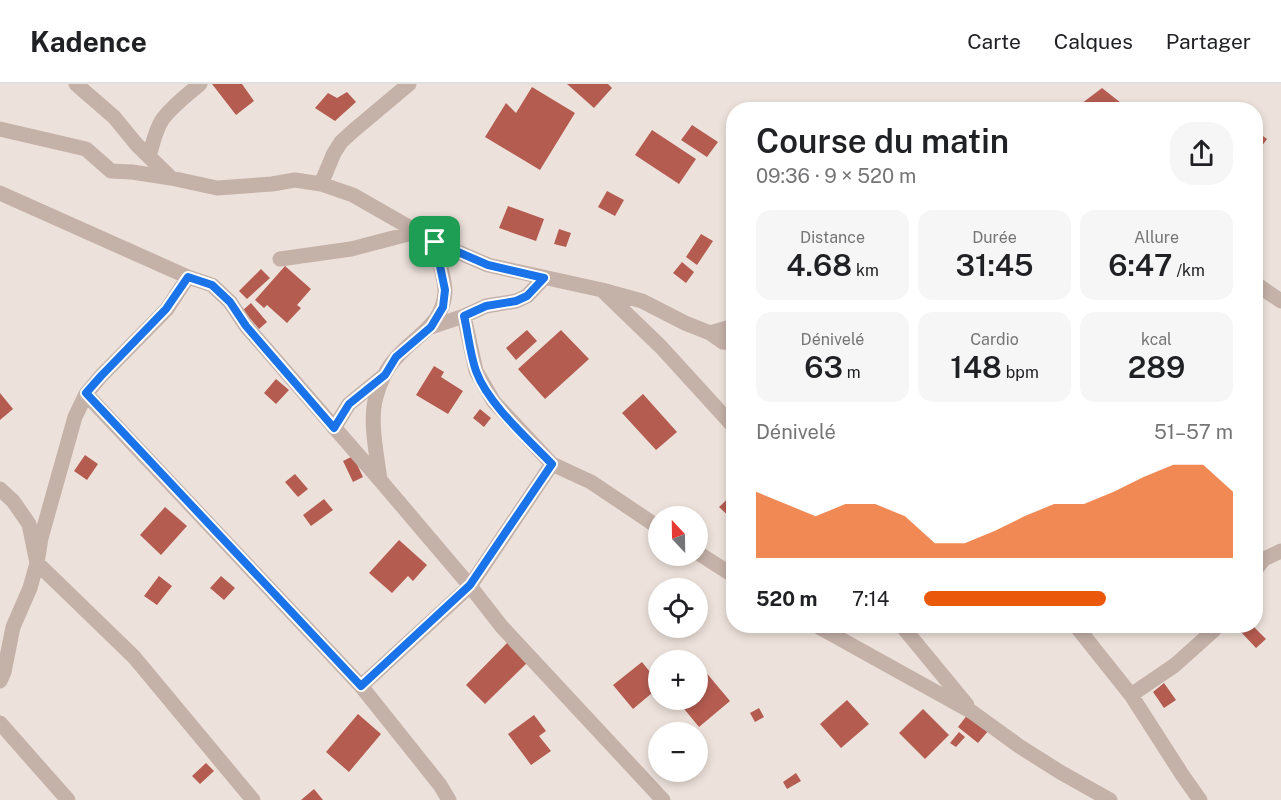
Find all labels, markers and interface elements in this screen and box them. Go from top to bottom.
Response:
text: Kadence [30,25,147,58]
text: Carte [967,29,1021,54]
text: Calques [1054,29,1133,54]
text: Partager [1166,29,1251,54]
text: Course du matin [756,122,1009,160]
button: share [1170,122,1233,185]
text: 09:36 · 9 × 520 m [756,164,916,188]
pin [409,216,460,267]
icon: arrive [418,225,451,258]
text: Distance [800,228,865,247]
text: Durée [972,228,1017,247]
text: Allure [1134,228,1179,247]
text: 4.68 [786,247,852,283]
text: 31:45 [955,247,1034,283]
text: 6:47 [1108,247,1173,283]
text: km [852,261,879,280]
text: /km [1173,261,1205,280]
text: Dénivelé [801,330,864,349]
text: Cardio [970,330,1019,349]
text: kcal [1141,330,1172,349]
text: 63 [804,349,843,385]
text: 148 [950,349,1002,385]
text: 289 [1128,349,1185,385]
text: m [843,363,861,382]
text: bpm [1002,363,1039,382]
text: Dénivelé [756,420,836,444]
text: 51–57 m [1154,420,1233,444]
north arrow [648,506,708,566]
map controls [648,506,708,782]
button: locate [648,578,708,638]
text: 520 m [756,587,818,611]
text: 7:14 [852,587,889,611]
button: + [648,650,708,710]
button: − [648,722,708,782]

